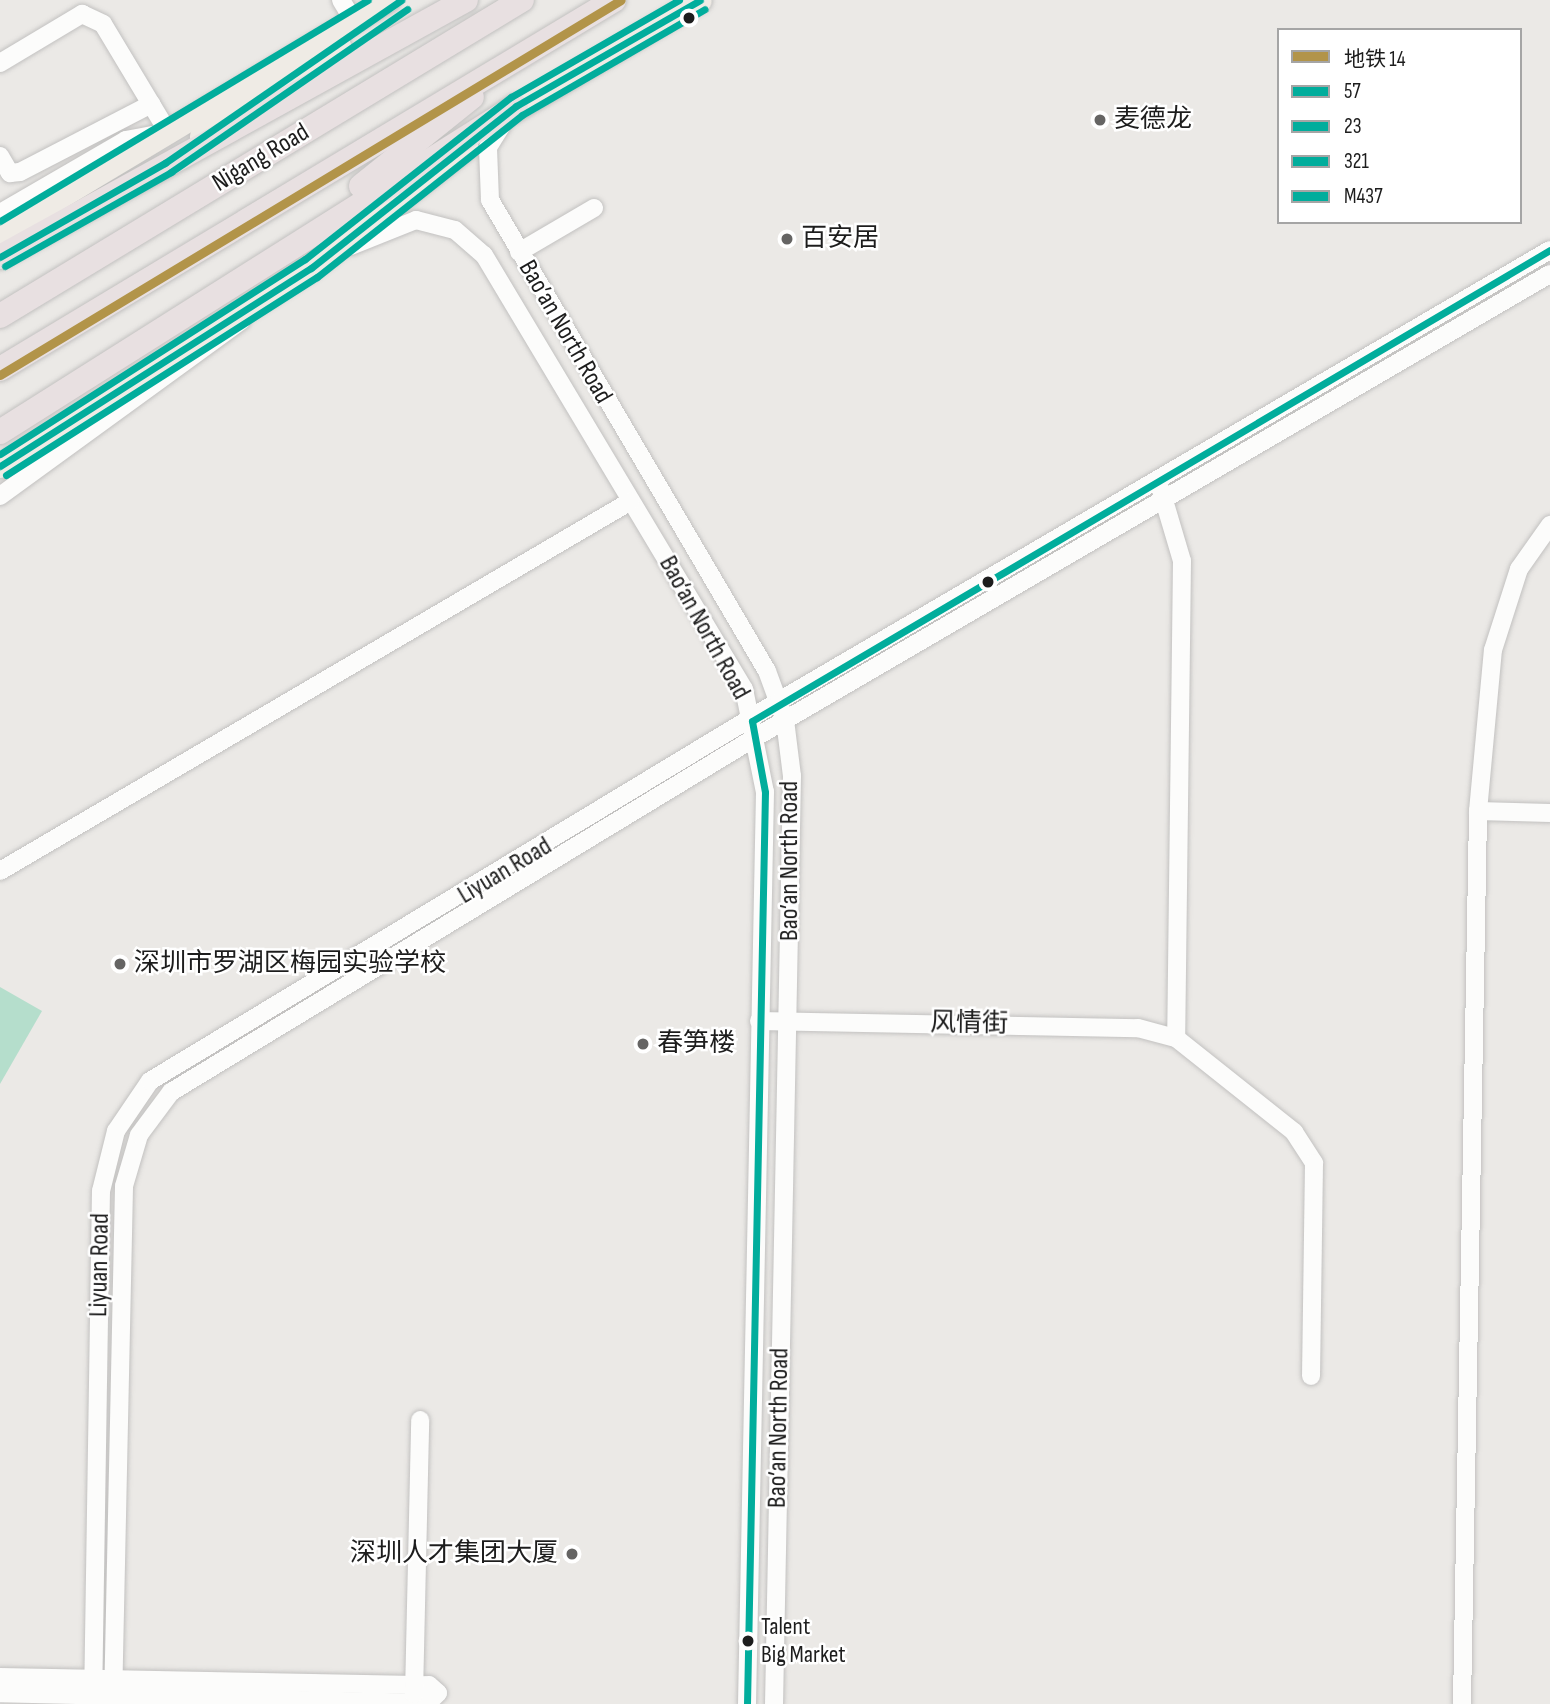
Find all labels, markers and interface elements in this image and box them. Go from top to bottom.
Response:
unlabelled marker [682,11,696,25]
legend [1277,28,1522,224]
text: 地铁 14 [1344,47,1405,72]
text: 57 [1344,79,1361,104]
place label: 麦德龙 [1114,104,1192,136]
marker: 麦德龙 [1092,112,1108,128]
text: 23 [1344,114,1362,139]
street label: Nigang Road [207,117,315,199]
text: 321 [1344,149,1369,174]
text: M437 [1344,184,1383,209]
place label: 百安居 [801,223,879,255]
marker: 百安居 [779,231,795,247]
street label: Bao’an North Road [511,255,619,409]
street label: Bao‘an North Road [652,551,756,705]
unlabelled marker [981,575,995,589]
street label: Bao’an North Road [774,781,806,941]
street label: Liyuan Road [452,831,558,911]
place label: 深圳市罗湖区梅园实验学校 [134,948,446,980]
marker: 深圳市罗湖区梅园实验学校 [112,956,128,972]
street label: 风情街 [930,1008,1008,1040]
place label: 春笋楼 [657,1028,735,1060]
marker: 春笋楼 [635,1036,651,1052]
street label: Liyuan Road [83,1213,117,1317]
street label: Bao’an North Road [762,1348,796,1508]
place label: 深圳人才集团大厦 [350,1538,558,1570]
marker: 深圳人才集团大厦 [564,1546,580,1562]
place label: Talent Big Market [761,1613,846,1669]
marker: Talent Big Market [741,1634,755,1648]

